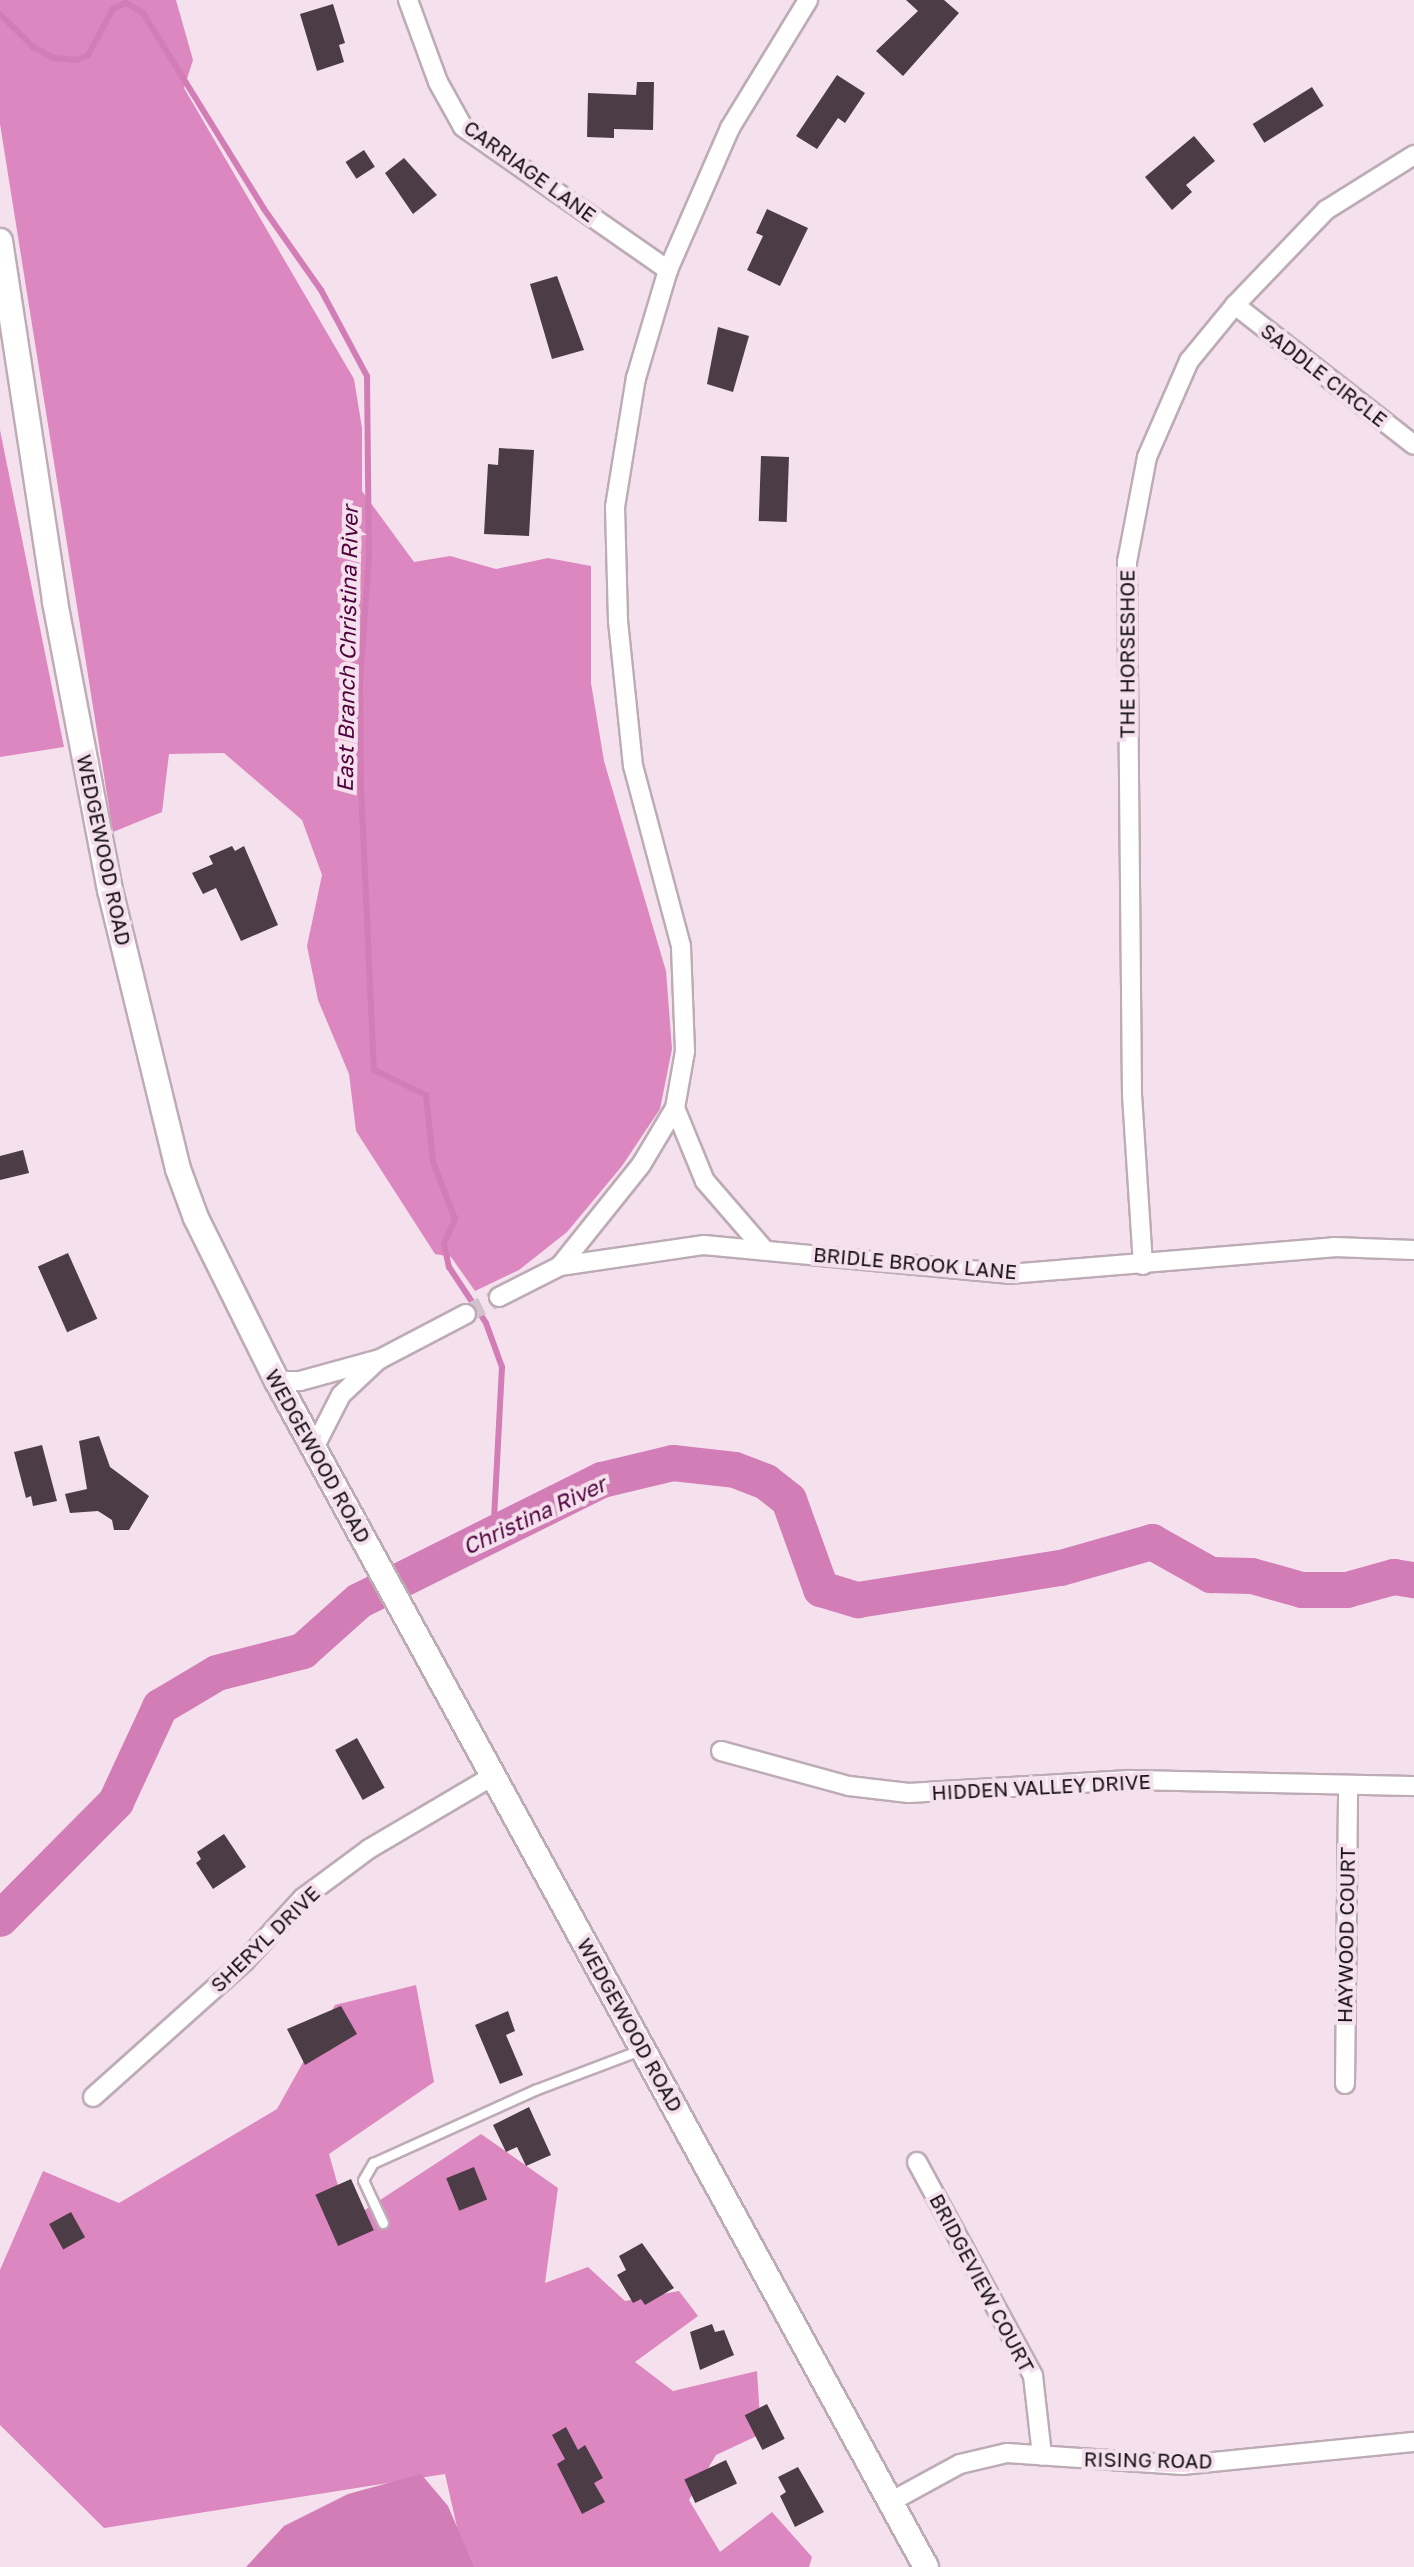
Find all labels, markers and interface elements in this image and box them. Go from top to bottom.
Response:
street label: CARRIAGE LANE [459,115,601,227]
street label: SADDLE CIRCLE [1256,318,1392,432]
water label: East Branch Christina River [331,506,363,792]
street label: THE HORSESHOE [1115,570,1139,738]
street label: WEDGEWOOD ROAD [72,752,136,948]
street label: BRIDLE BROOK LANE [812,1242,1018,1284]
street label: WEDGEWOOD ROAD [260,1365,376,1547]
water label: Christina River [458,1470,610,1560]
street label: HIDDEN VALLEY DRIVE [931,1769,1151,1805]
street label: HAYWOOD COURT [1332,1847,1360,2023]
street label: SHERYL DRIVE [206,1881,324,1997]
street label: WEDGEWOOD ROAD [572,1934,688,2116]
street label: BRIDGEVIEW COURT [925,2190,1039,2376]
street label: RISING ROAD [1083,2447,1213,2473]

